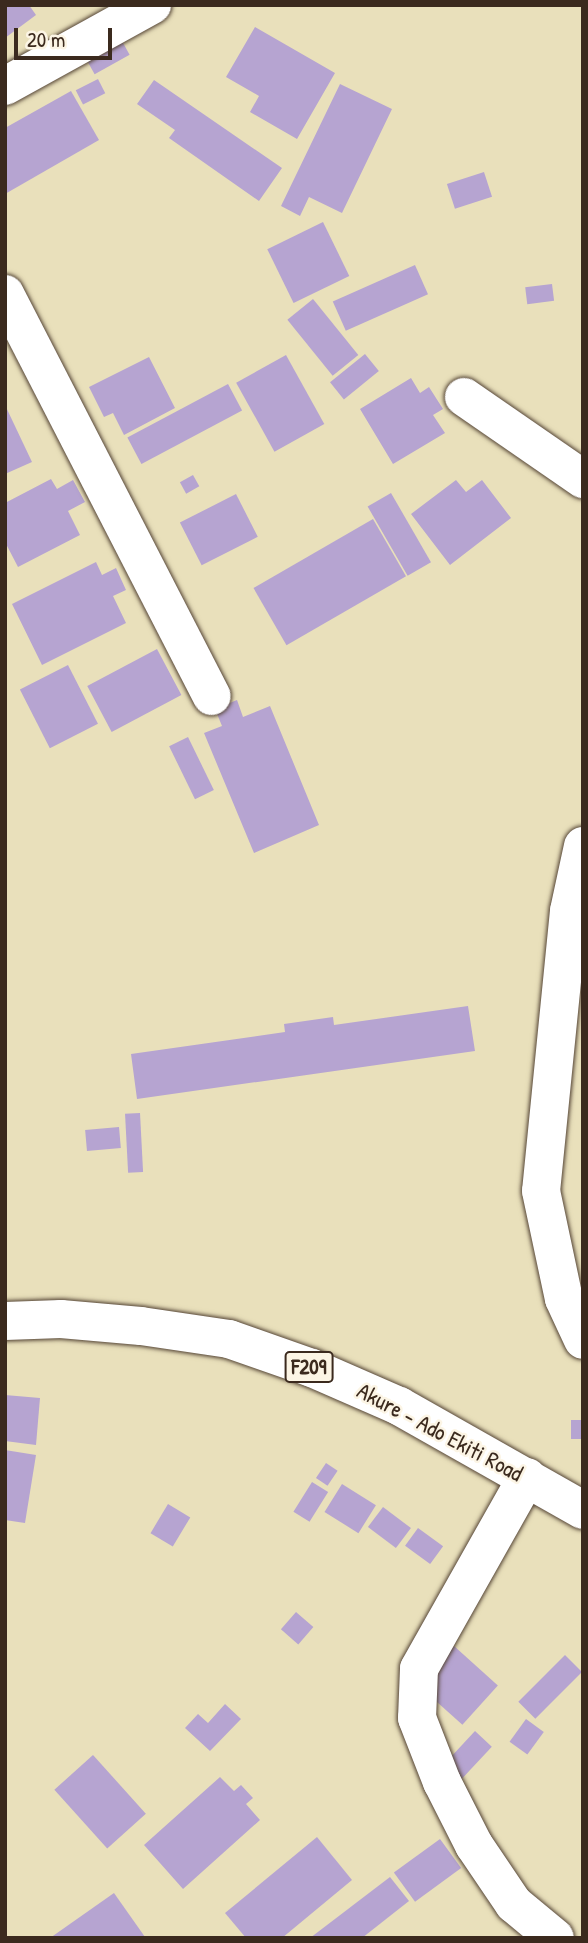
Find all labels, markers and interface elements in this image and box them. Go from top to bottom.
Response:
scale bar [18,14,116,58]
text: 20 m [27,25,65,54]
road number: F209 [284,1350,334,1384]
street label: Akure - Ado Ekiti Road [353,1377,527,1487]

